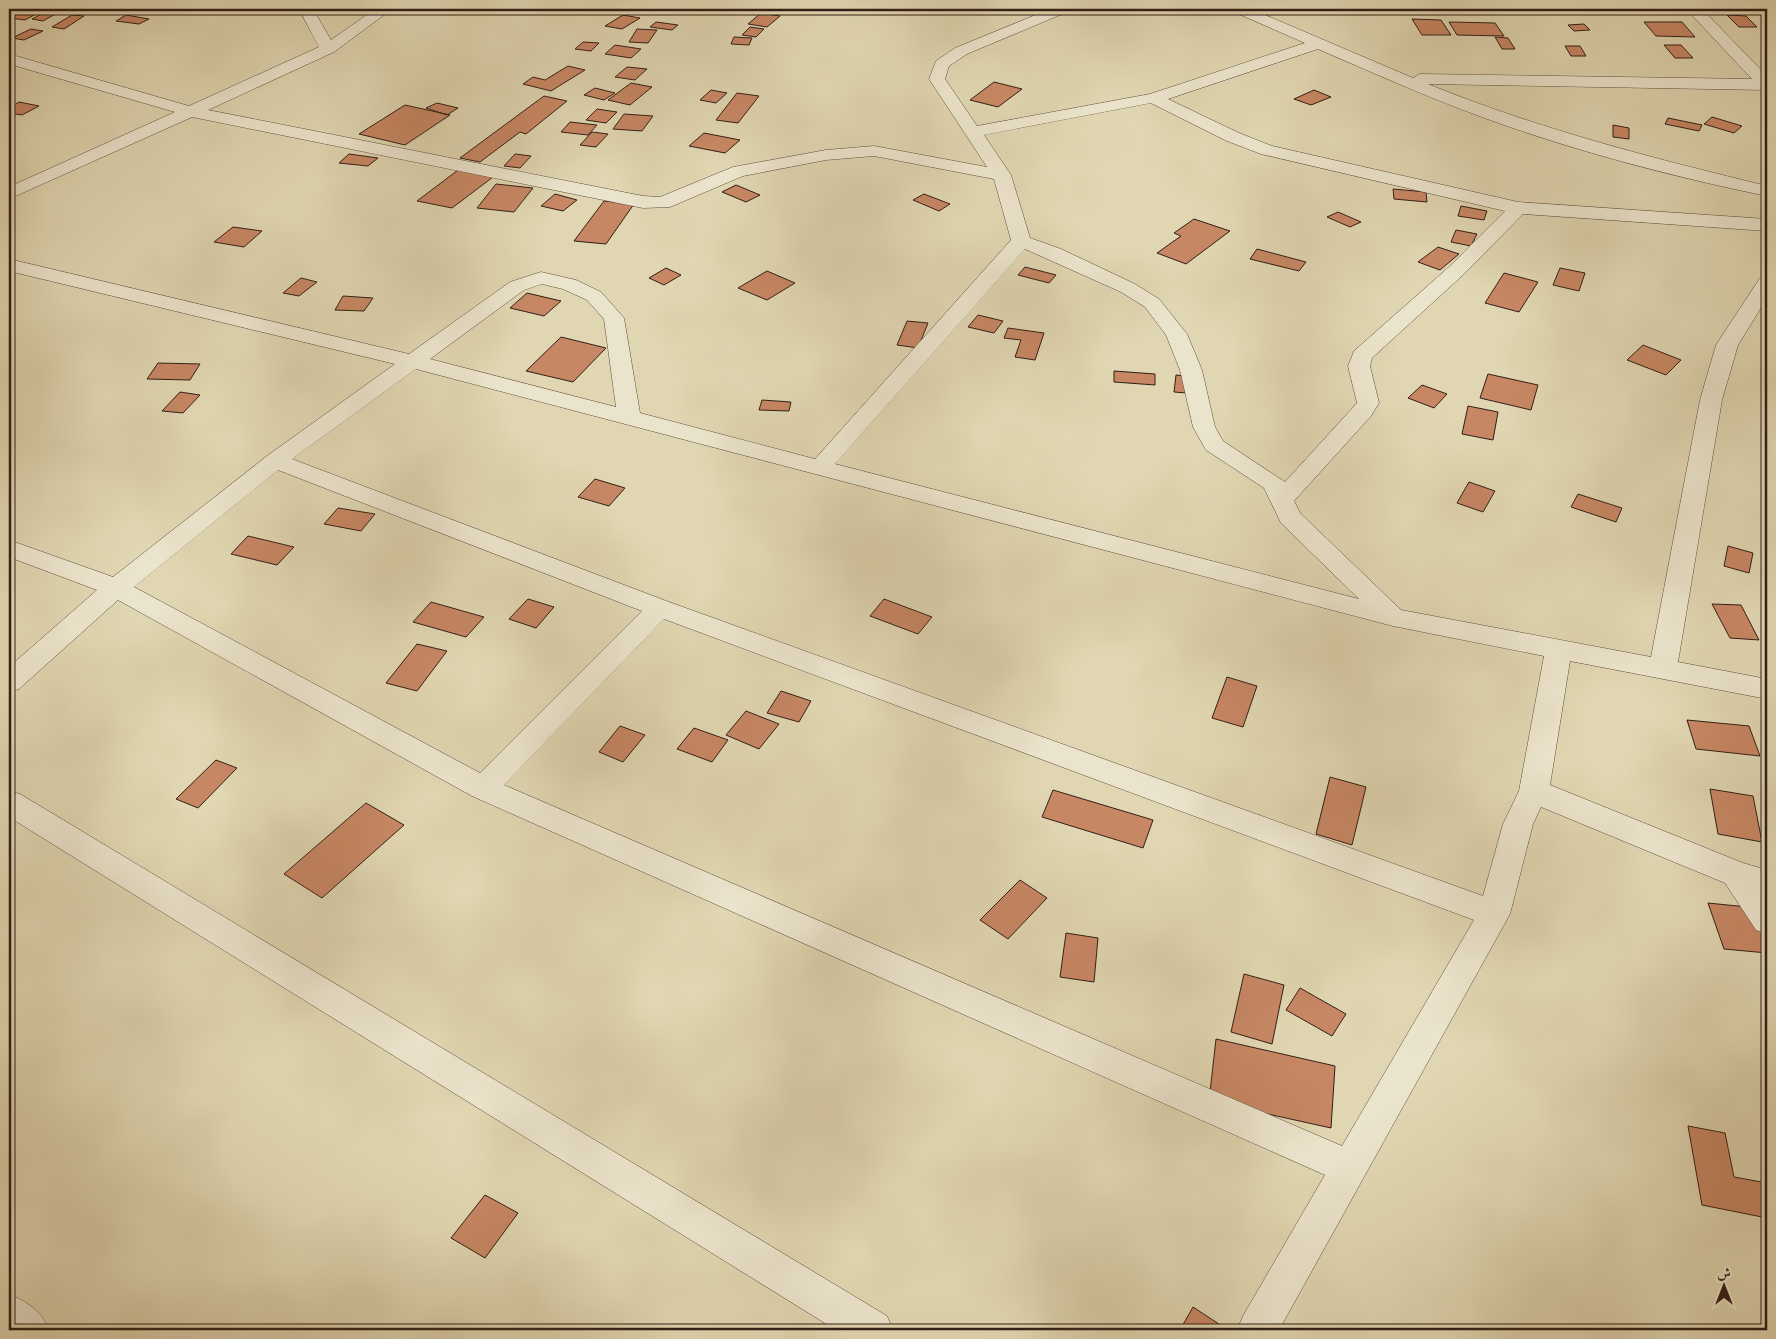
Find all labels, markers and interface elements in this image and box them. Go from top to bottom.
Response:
north arrow [1698,1262,1748,1312]
text: ش [1717,1264,1731,1282]

